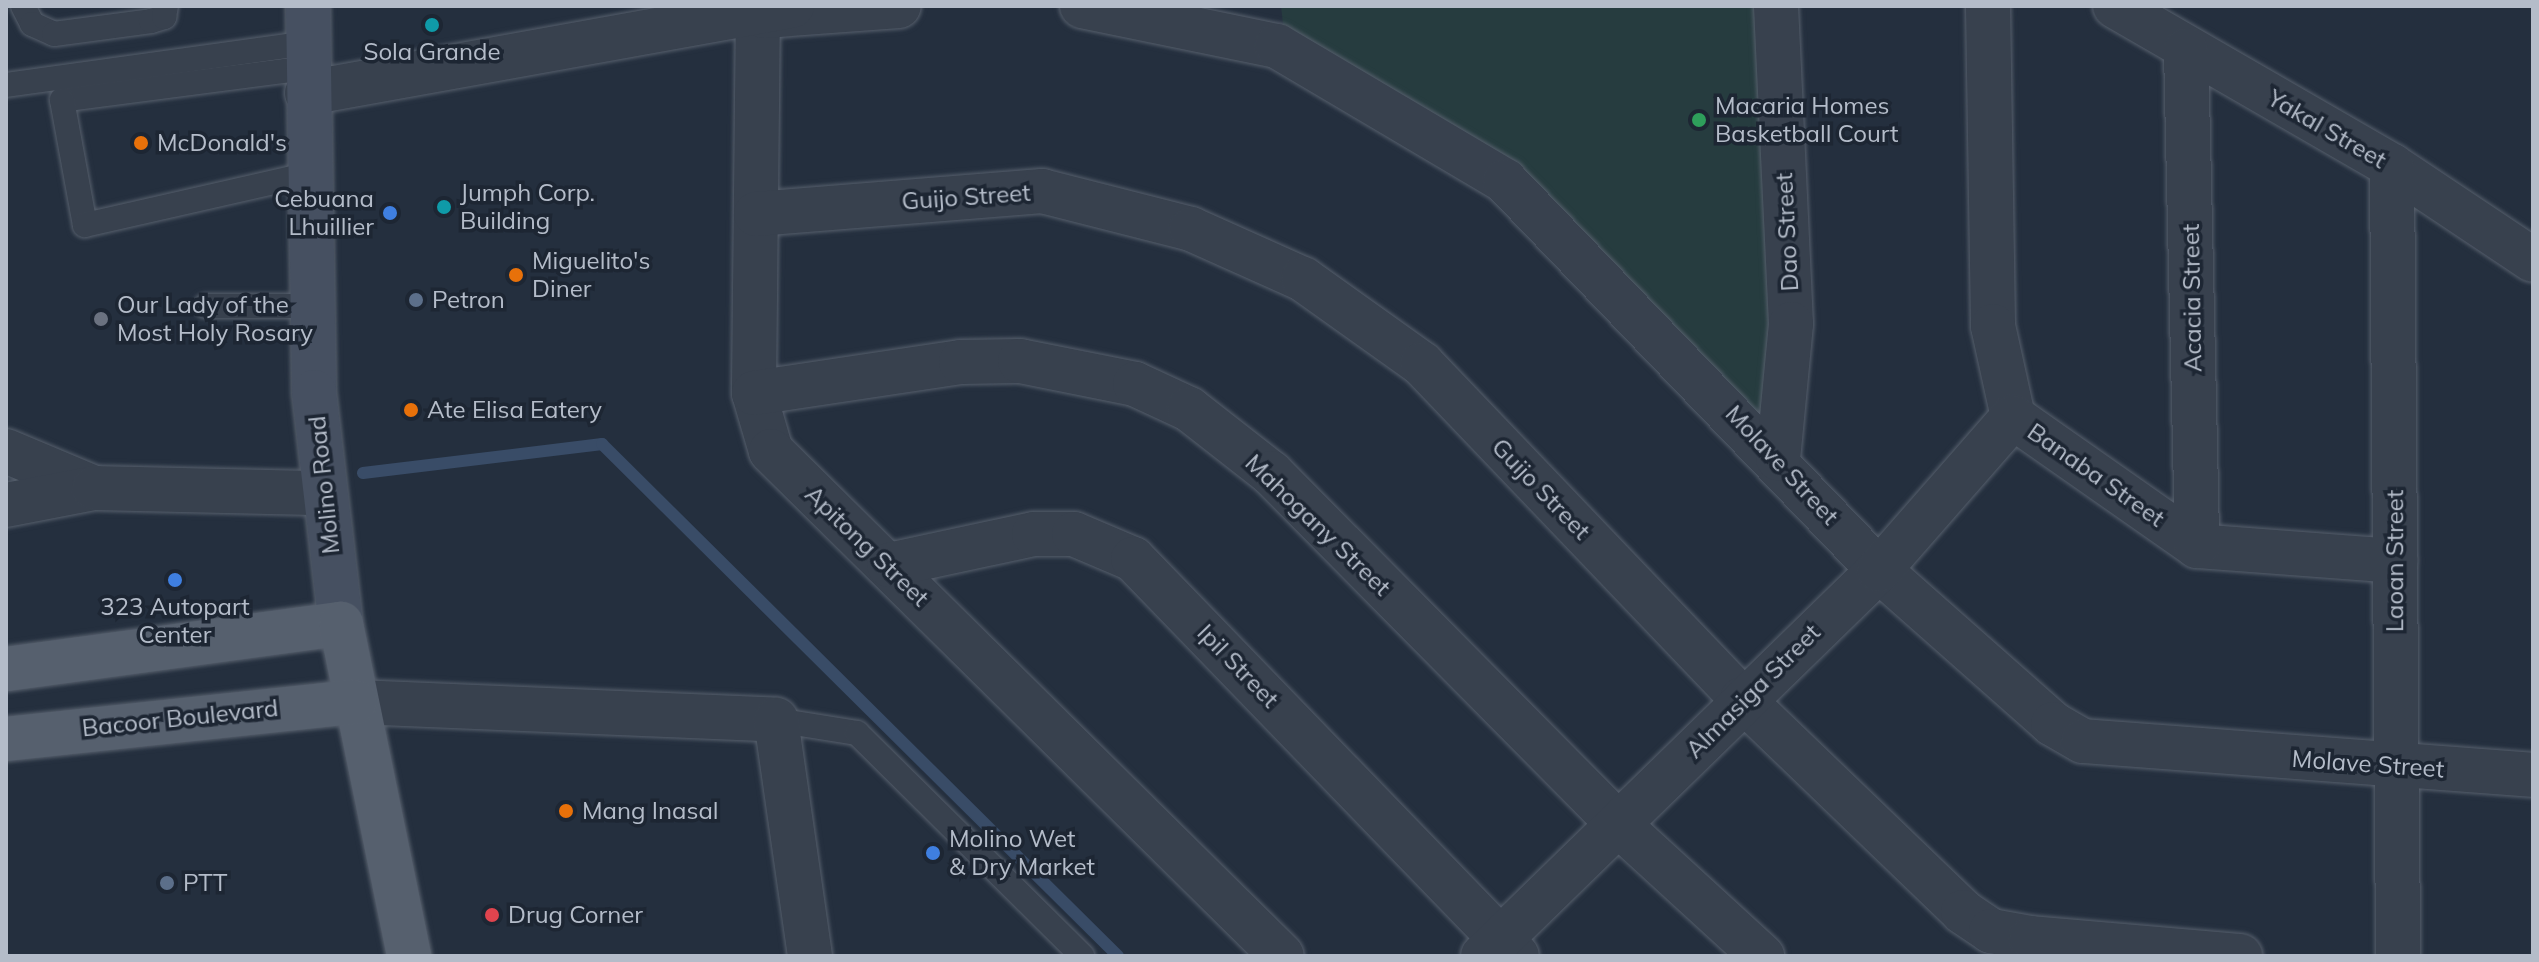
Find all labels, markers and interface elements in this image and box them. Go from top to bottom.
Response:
marker: Sola Grande [423,16,441,34]
place label: Sola Grande [363,38,501,66]
street label: Yakal Street [2263,83,2391,175]
place label: Macaria Homes Basketball Court [1715,92,1898,148]
marker: Macaria Homes Basketball Court [1690,111,1708,129]
place label: McDonald's [157,129,287,157]
marker: McDonald's [132,134,150,152]
street label: Dao Street [1770,172,1804,292]
street label: Guijo Street [901,178,1031,216]
place label: Jumph Corp. Building [460,179,595,235]
place label: Cebuana Lhuillier [274,185,374,241]
marker: Jumph Corp. Building [435,198,453,216]
marker: Cebuana Lhuillier [381,204,399,222]
street label: Acacia Street [2176,224,2208,372]
place label: Miguelito's Diner [532,247,650,303]
marker: Miguelito's Diner [507,266,525,284]
place label: Petron [432,286,505,314]
place label: Our Lady of the Most Holy Rosary [117,291,313,347]
marker: Petron [407,291,425,309]
marker: Our Lady of the Most Holy Rosary [92,310,110,328]
place label: Ate Elisa Eatery [427,396,602,424]
street label: Molave Street [1719,399,1845,531]
marker: Ate Elisa Eatery [402,401,420,419]
street label: Molino Road [302,415,346,555]
street label: Banaba Street [2022,417,2170,533]
street label: Guijo Street [1486,433,1596,545]
street label: Mahogany Street [1239,448,1397,602]
street label: Apitong Street [799,480,935,612]
street label: Laoan Street [2381,490,2409,632]
marker: 323 Autopart Center [166,571,184,589]
place label: 323 Autopart Center [100,593,250,649]
street label: Ipil Street [1191,618,1285,714]
street label: Almasiga Street [1680,618,1826,764]
street label: Bacoor Boulevard [80,693,280,743]
street label: Molave Street [2291,744,2445,784]
place label: Mang Inasal [582,797,718,825]
marker: Mang Inasal [557,802,575,820]
place label: Molino Wet & Dry Market [949,825,1095,881]
marker: Molino Wet & Dry Market [924,844,942,862]
place label: PTT [183,869,227,897]
marker: PTT [158,874,176,892]
place label: Drug Corner [508,901,643,929]
marker: Drug Corner [483,906,501,924]

